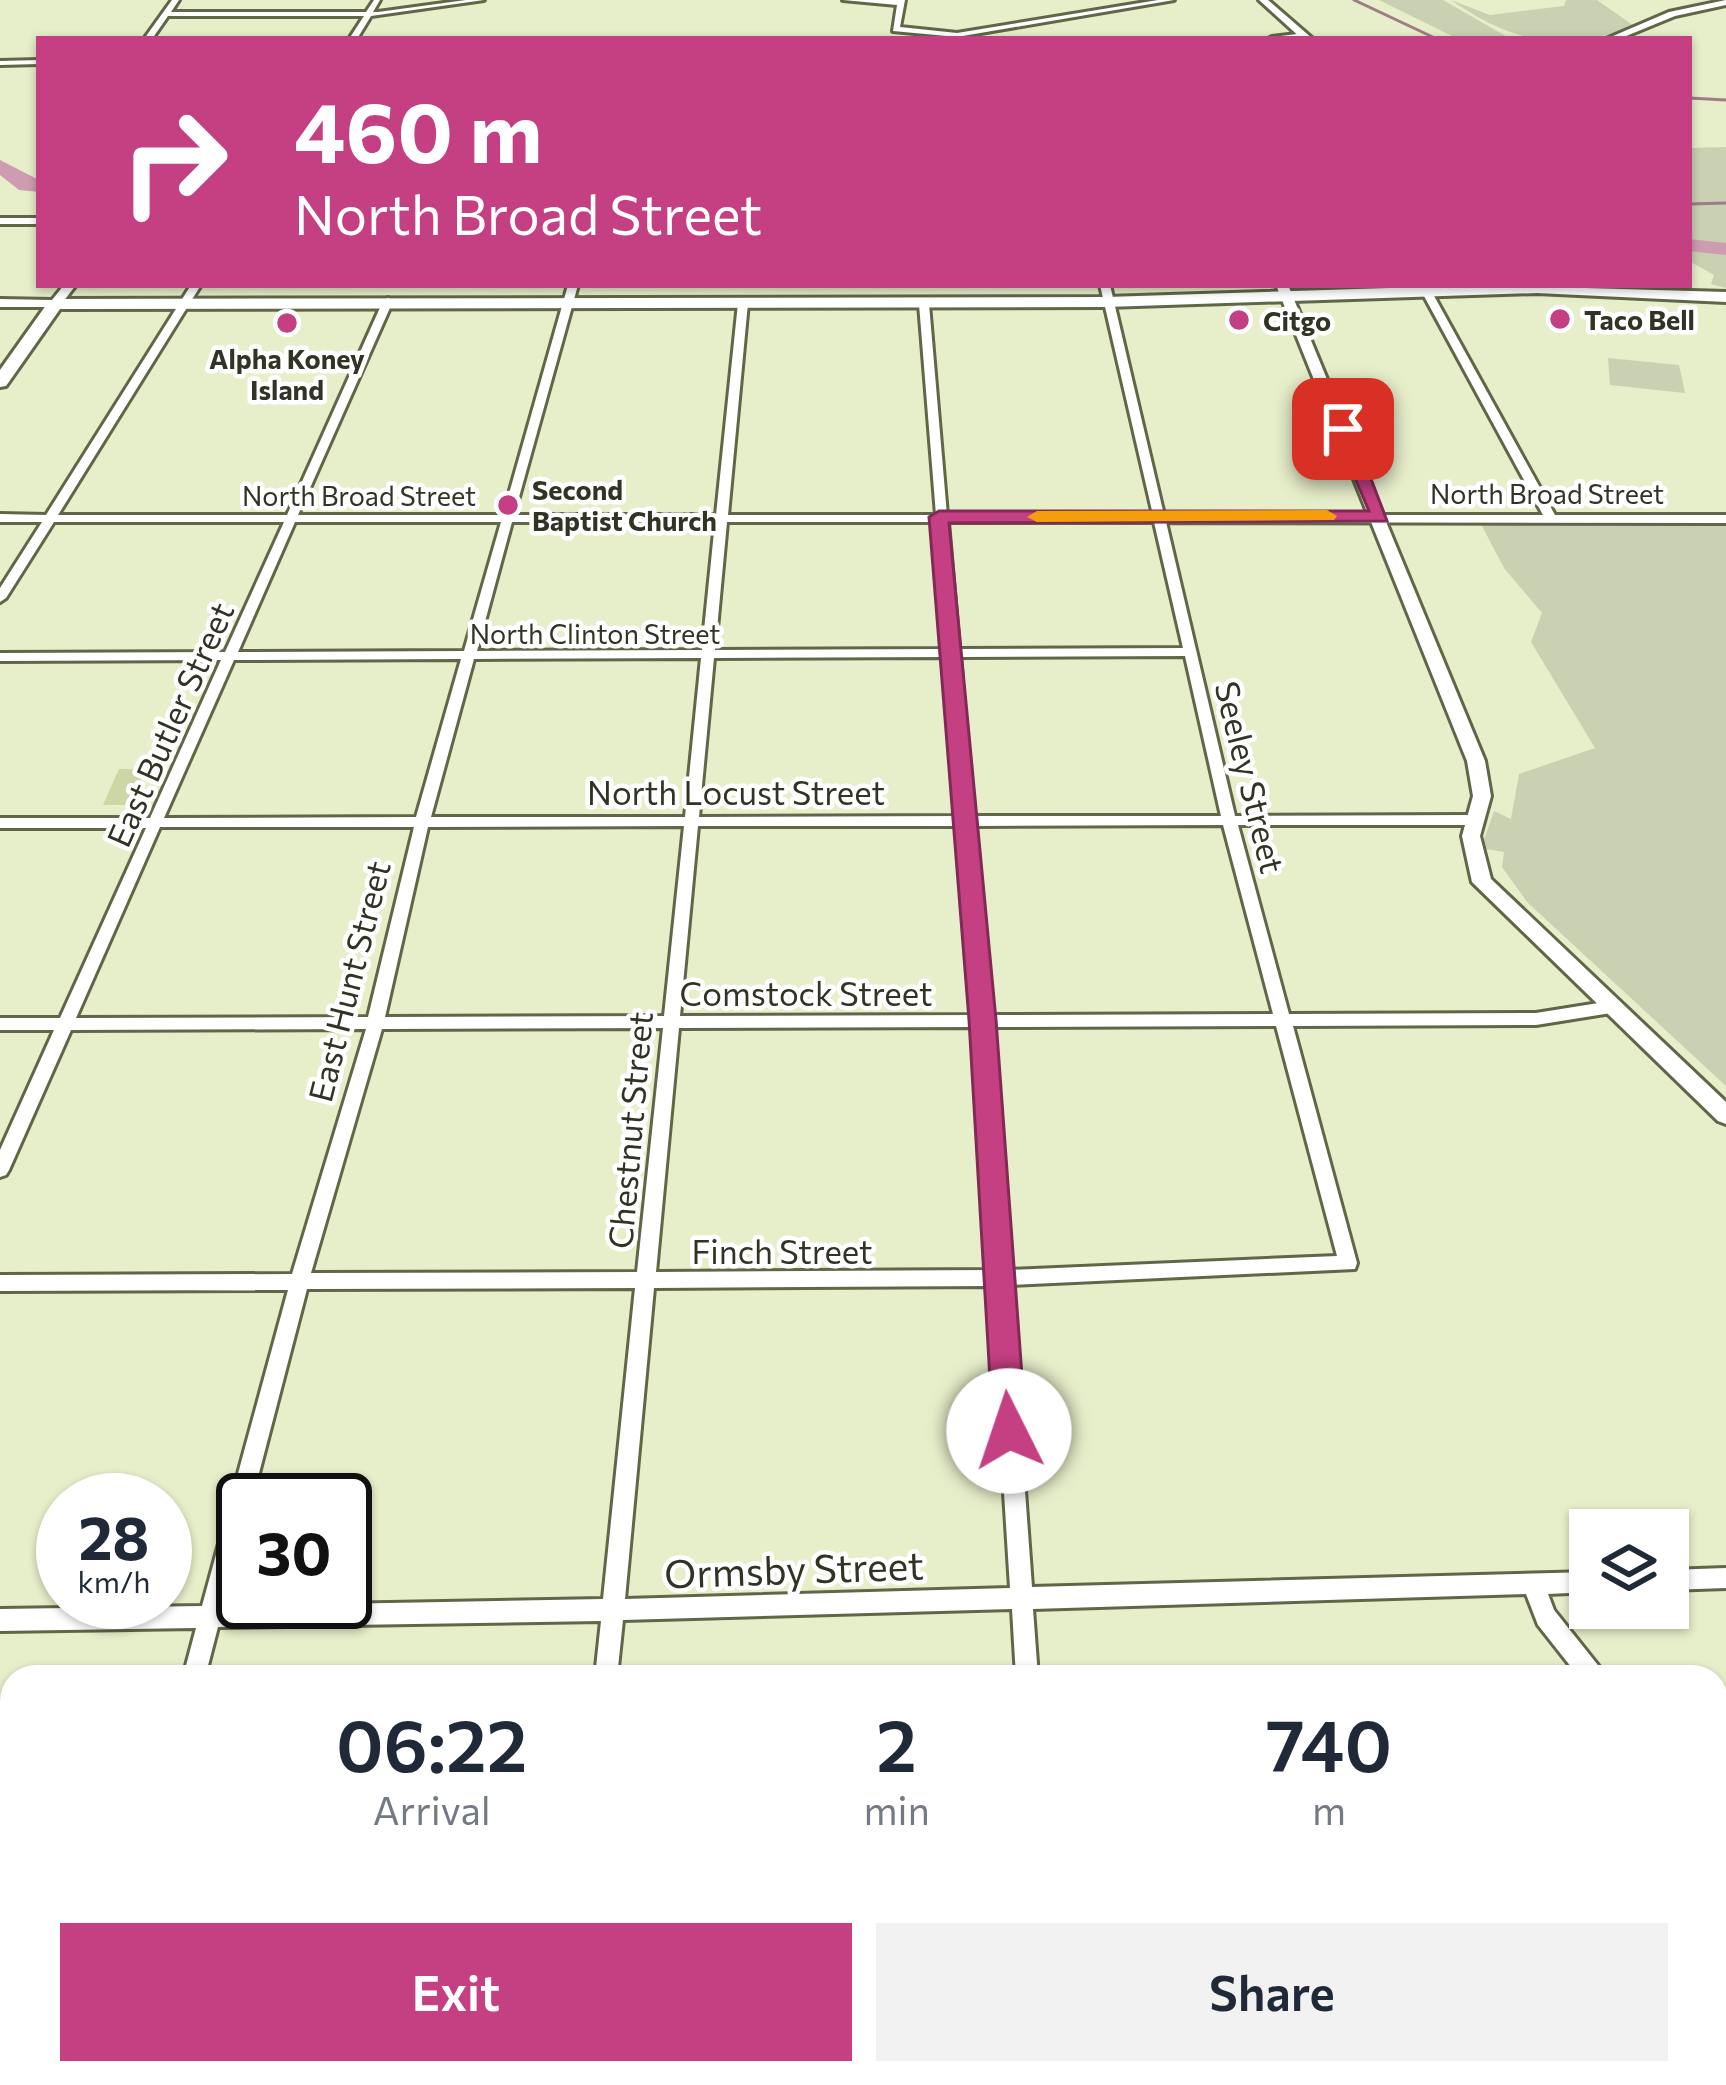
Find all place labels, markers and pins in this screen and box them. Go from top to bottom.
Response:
place label: Taco Bell [1584,303,1695,336]
place label: Citgo [1263,304,1331,337]
marker: Taco Bell [1547,306,1573,332]
marker: Citgo [1226,307,1252,333]
marker: Alpha Koney Island [274,310,300,336]
place label: Alpha Koney Island [209,342,365,406]
pin [1292,378,1394,480]
place label: Second Baptist Church [532,473,717,537]
marker: Second Baptist Church [495,492,521,518]

